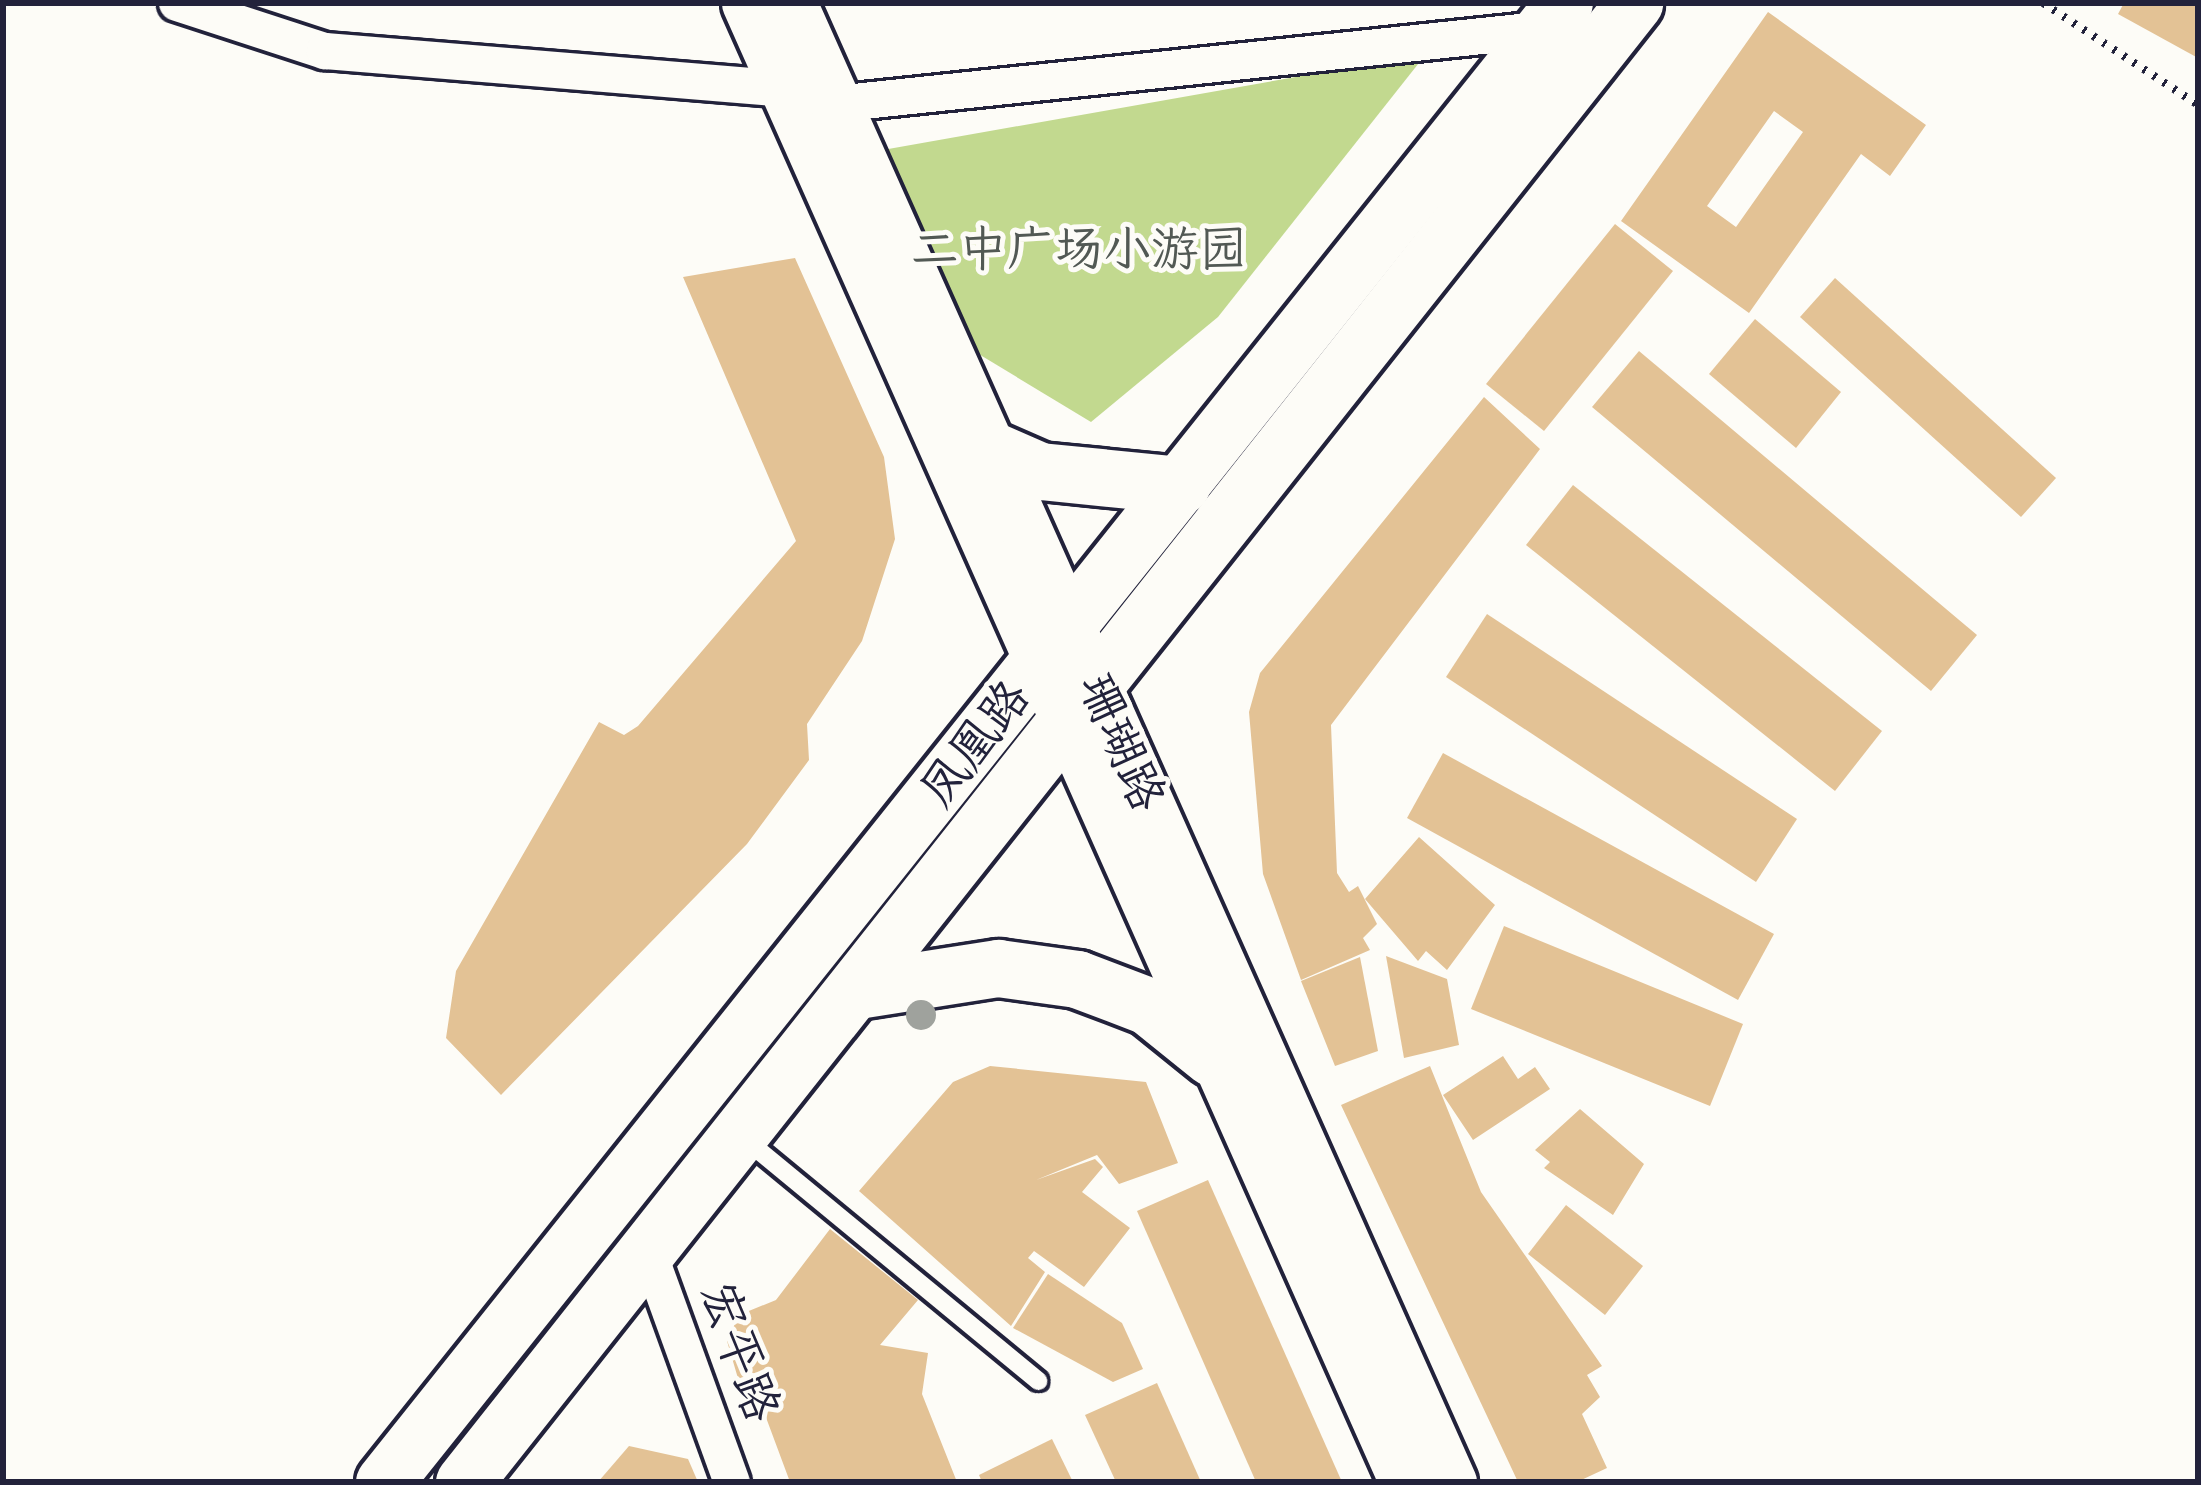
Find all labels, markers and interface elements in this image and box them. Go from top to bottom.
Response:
park label: 二中广场小游园 [911,225,1247,283]
street label: 珊瑚路 [1062,667,1174,821]
street label: 凤凰路 [911,672,1045,820]
street label: 宏平路 [684,1275,788,1431]

